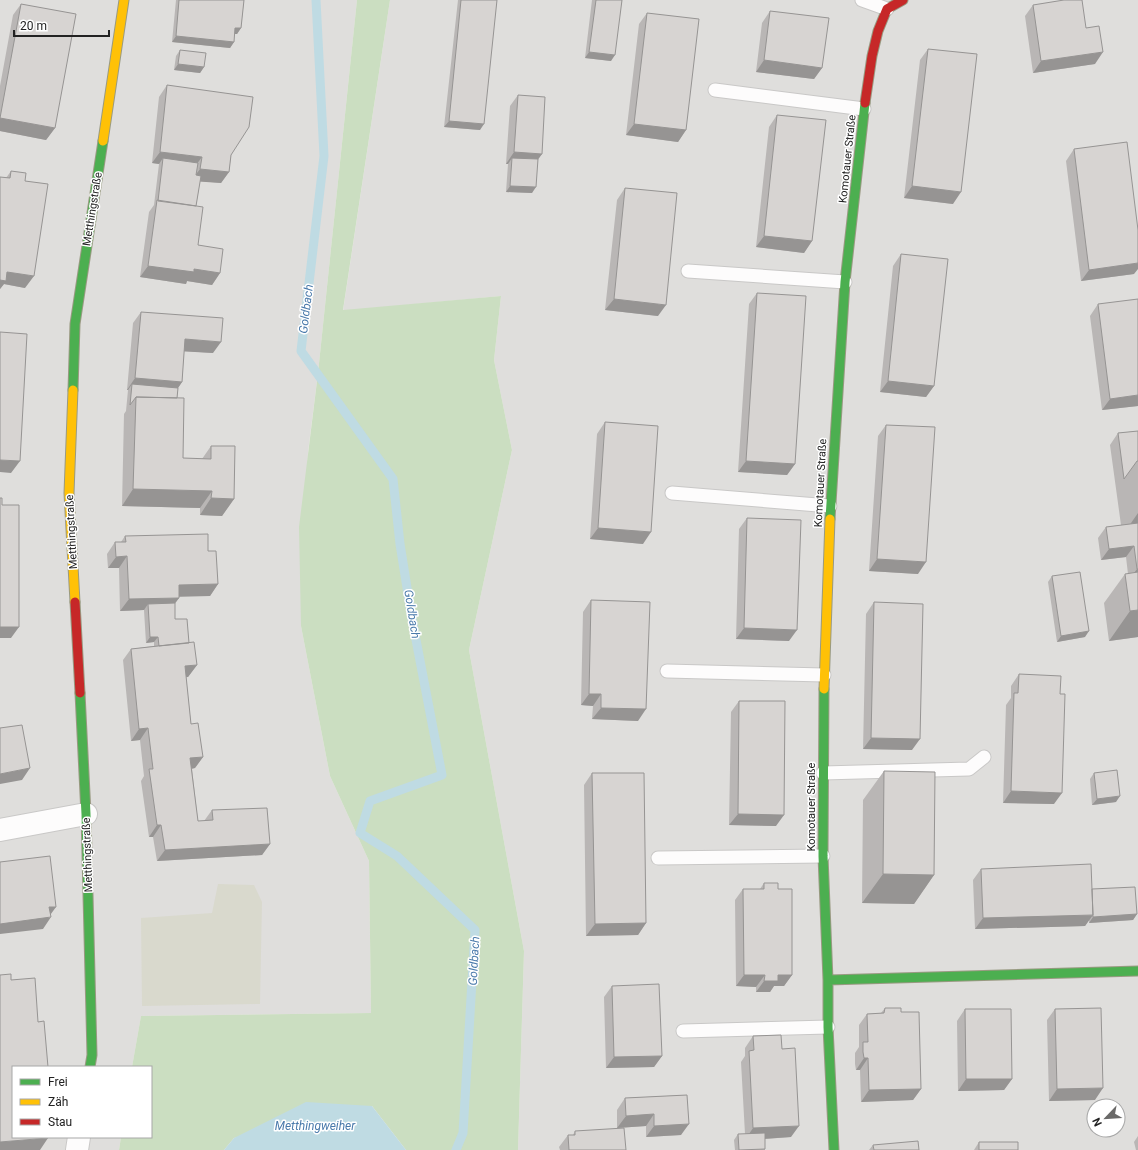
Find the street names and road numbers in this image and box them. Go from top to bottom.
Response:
street label: Komotauer Straße [836,114,859,204]
street label: Metthingstraße [80,171,105,247]
street label: Komotauer Straße [812,438,829,528]
street label: Metthingstraße [63,494,80,570]
street label: Komotauer Straße [805,762,818,851]
street label: Metthingstraße [80,817,95,893]

